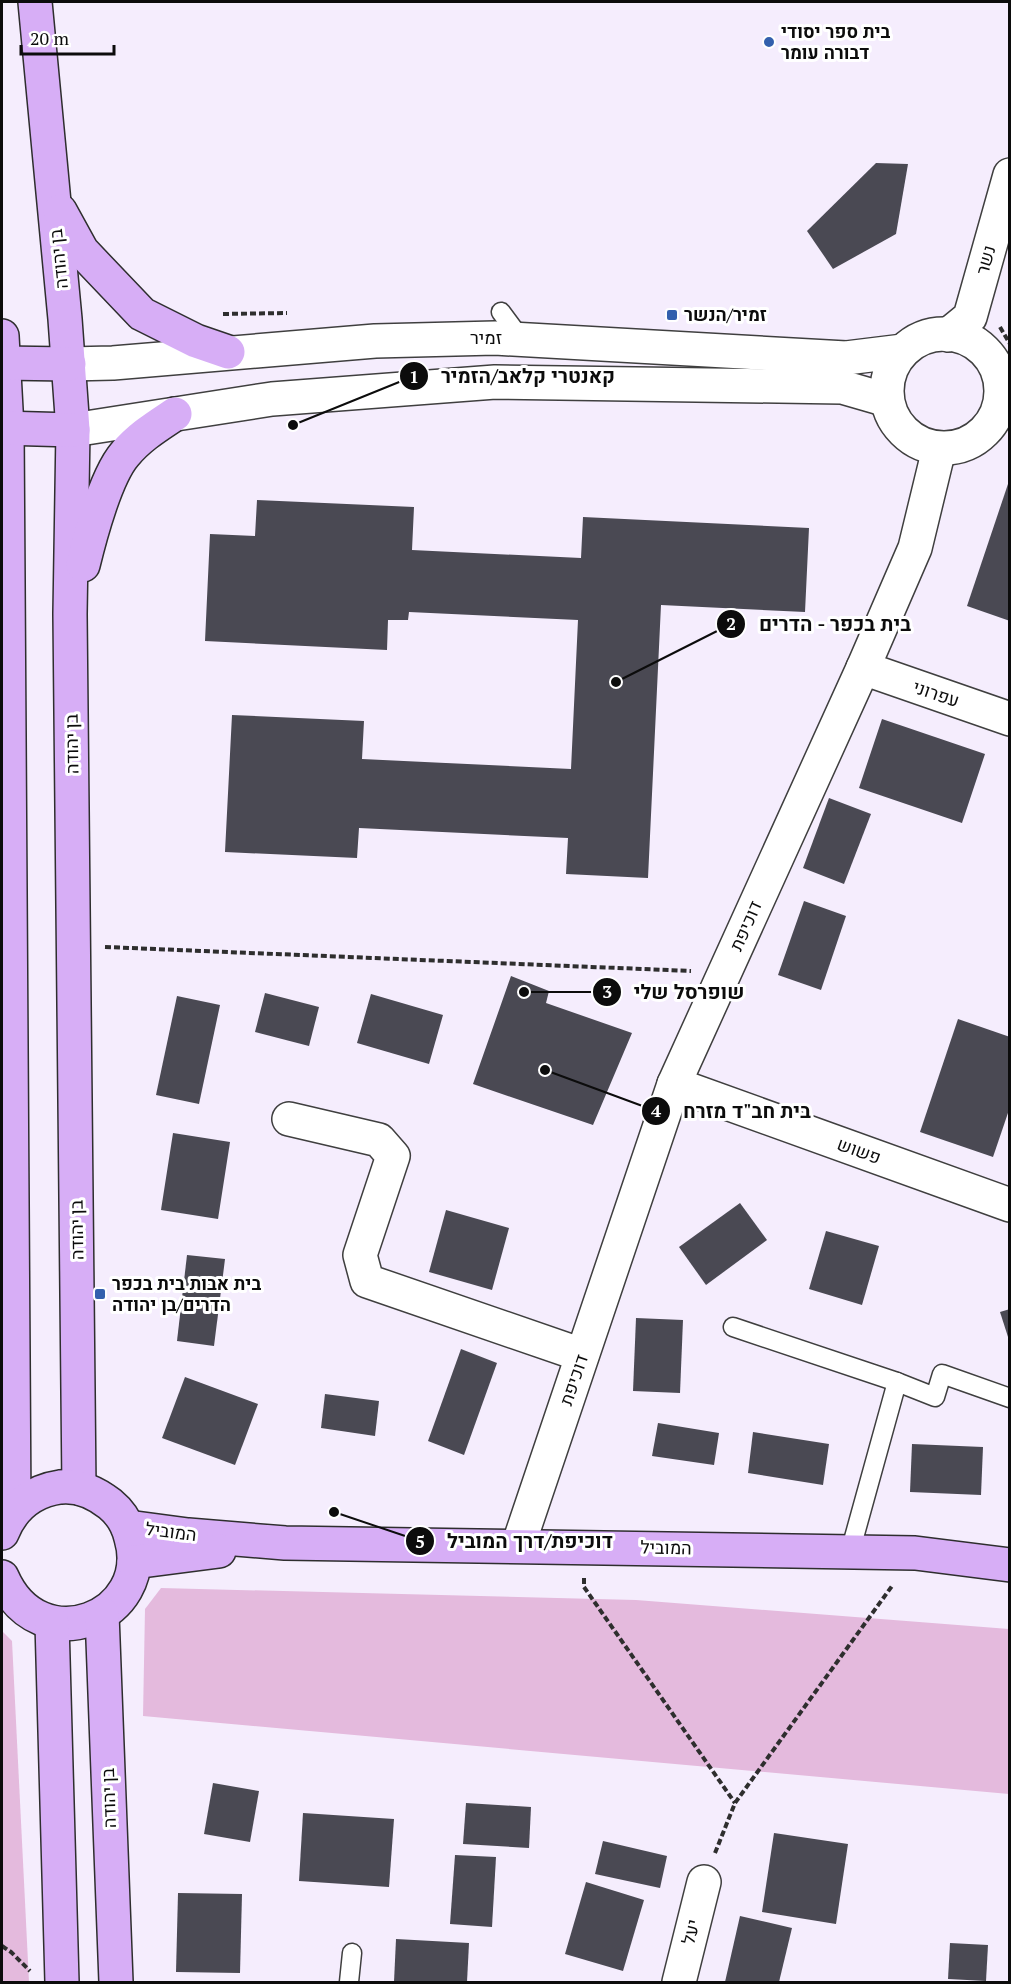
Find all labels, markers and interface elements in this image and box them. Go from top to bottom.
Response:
scale bar [21,18,114,56]
place label: בית ספר יסודי דבורה עומר [781,19,891,64]
text: 20 m [30,26,70,50]
marker: בית ספר יסודי דבורה עומר [762,35,776,49]
street label: בן יהודה [43,227,73,290]
street label: נשר [969,242,1001,277]
place label: זמיר/הנשר [684,302,767,326]
marker: זמיר/הנשר [665,308,679,322]
street label: זמיר [470,325,502,349]
callout: קאנטרי קלאב/הזמיר [399,357,627,395]
text: קאנטרי קלאב/הזמיר [441,362,615,389]
text: 1 [409,364,419,388]
callout: בית בכפר - הדרים [716,605,923,643]
text: בית בכפר - הדרים [759,610,911,637]
text: 2 [726,611,736,635]
street label: עפרוני [910,674,963,712]
street label: בן יהודה [58,713,84,774]
street label: דוכיפת [723,897,767,954]
callout: שופרסל שלי [592,973,756,1011]
text: שופרסל שלי [634,978,744,1005]
text: 3 [602,979,612,1003]
callout: בית חב"ד מזרח [641,1092,823,1130]
text: בית חב"ד מזרח [683,1097,811,1124]
text: 4 [651,1098,662,1122]
street label: פשוש [834,1131,885,1169]
street label: בן יהודה [63,1199,89,1260]
place label: בית אבות בית בכפר הדרים/בן יהודה [112,1271,261,1316]
marker: בית אבות בית בכפר הדרים/בן יהודה [93,1287,107,1301]
street label: דוכיפת [553,1351,593,1408]
street label: המוביל [144,1516,198,1546]
callout: דוכיפת/דרך המוביל [405,1522,625,1560]
text: דוכיפת/דרך המוביל [447,1527,613,1554]
text: 5 [415,1529,425,1553]
street label: המוביל [640,1535,692,1559]
street label: בן יהודה [95,1767,121,1829]
street label: יעל [675,1917,705,1947]

